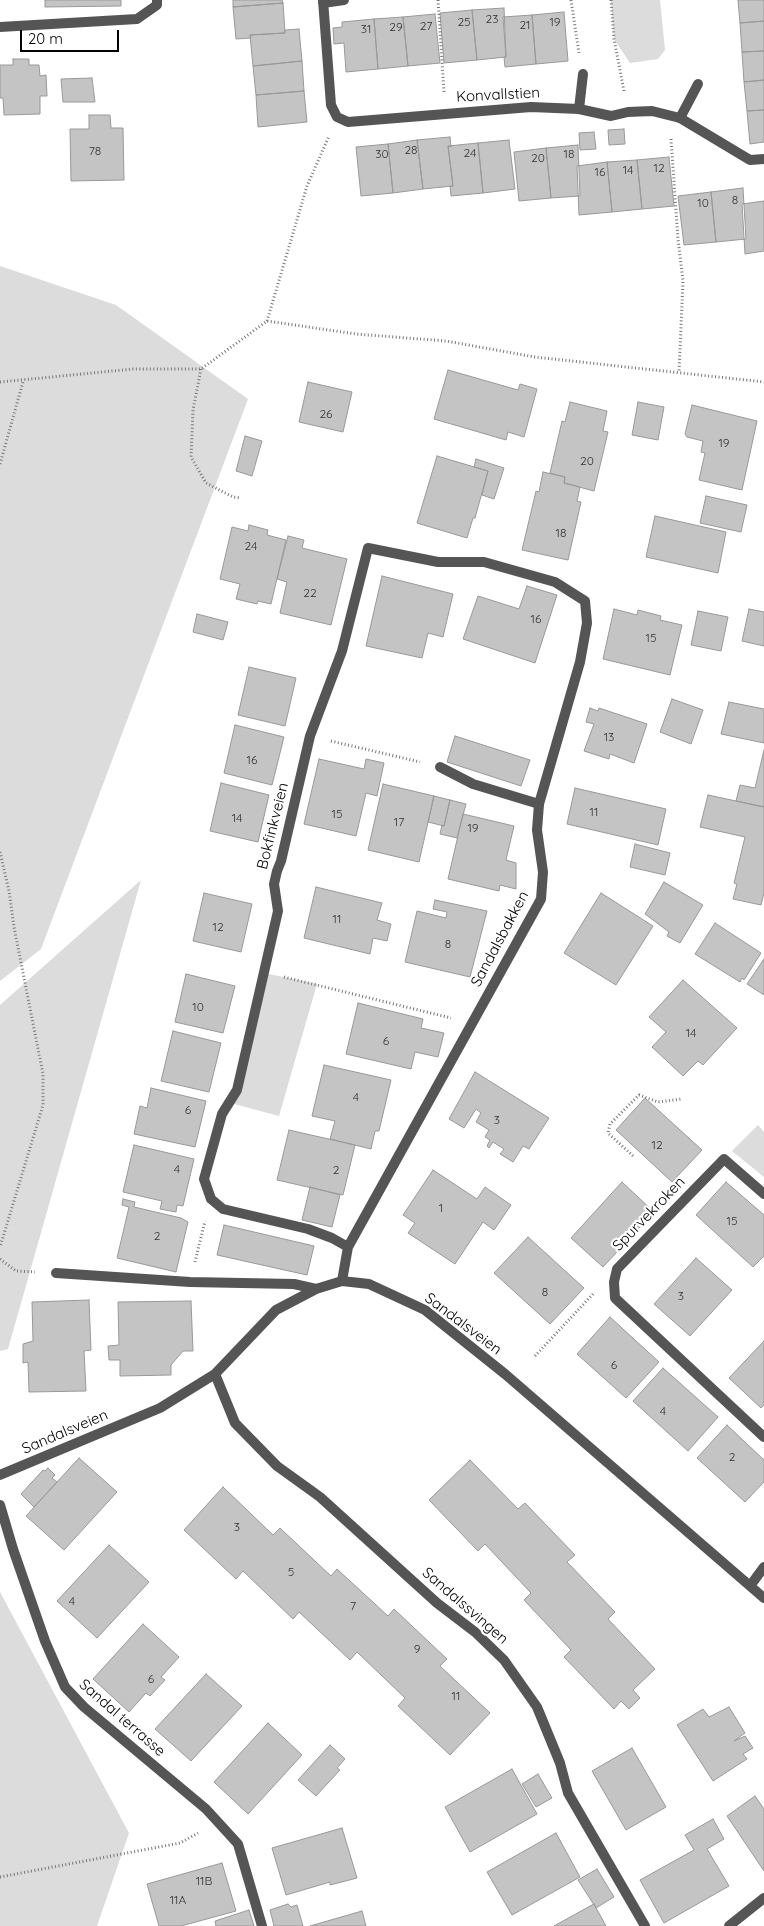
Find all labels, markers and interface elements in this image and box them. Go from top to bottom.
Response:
house number: 23 [486,12,498,26]
house number: 25 [457,15,471,29]
house number: 19 [549,15,561,29]
house number: 21 [519,18,531,32]
house number: 27 [420,19,432,33]
scale bar [22,20,121,52]
house number: 29 [389,20,403,34]
house number: 31 [361,22,371,36]
text: 20 m [28,29,63,48]
street label: Konvallstien [456,84,540,106]
house number: 28 [404,143,418,157]
house number: 78 [89,144,101,158]
house number: 24 [464,146,476,160]
house number: 30 [375,147,389,161]
house number: 18 [564,147,574,161]
house number: 20 [531,151,545,165]
house number: 12 [653,161,665,175]
house number: 14 [623,163,633,177]
house number: 16 [595,165,605,179]
house number: 8 [732,193,738,207]
house number: 10 [697,196,709,210]
house number: 26 [319,407,333,421]
house number: 19 [718,436,730,450]
house number: 20 [580,454,594,468]
house number: 18 [556,526,566,540]
house number: 24 [245,539,257,553]
house number: 22 [303,586,317,600]
house number: 16 [531,612,541,626]
house number: 15 [646,631,656,645]
house number: 13 [604,730,614,744]
house number: 16 [247,753,257,767]
street label: Bokfinkveien [254,781,292,871]
house number: 11 [590,805,598,819]
house number: 15 [332,807,342,821]
house number: 14 [232,811,242,825]
house number: 17 [394,815,404,829]
house number: 19 [467,821,479,835]
street label: Sandalsbakken [467,888,533,990]
house number: 11 [333,912,341,926]
house number: 12 [212,920,224,934]
house number: 8 [445,937,451,951]
house number: 10 [192,1000,204,1014]
house number: 14 [686,1026,696,1040]
house number: 6 [383,1034,389,1048]
house number: 4 [353,1090,359,1104]
house number: 6 [185,1103,191,1117]
house number: 3 [494,1113,500,1127]
house number: 12 [651,1138,663,1152]
house number: 4 [174,1162,180,1176]
house number: 2 [333,1163,339,1177]
street label: Spurvekroken [609,1173,689,1255]
house number: 1 [439,1201,443,1215]
house number: 15 [727,1214,737,1228]
house number: 2 [154,1229,160,1243]
house number: 8 [542,1285,548,1299]
street label: Sandalsveien [421,1289,505,1359]
house number: 3 [678,1289,684,1303]
house number: 6 [611,1358,617,1372]
house number: 4 [660,1404,666,1418]
street label: Sandalsveien [19,1406,111,1458]
house number: 2 [729,1450,735,1464]
house number: 3 [234,1520,240,1534]
street label: Sandalssvingen [418,1564,512,1648]
house number: 5 [288,1565,294,1579]
house number: 4 [69,1594,75,1608]
house number: 7 [350,1599,356,1613]
house number: 9 [414,1642,420,1656]
house number: 6 [148,1672,154,1686]
street label: Sandal terrasse [75,1676,169,1760]
house number: 11 [452,1689,460,1703]
house number: 11B [196,1874,212,1888]
house number: 11A [170,1893,186,1907]

